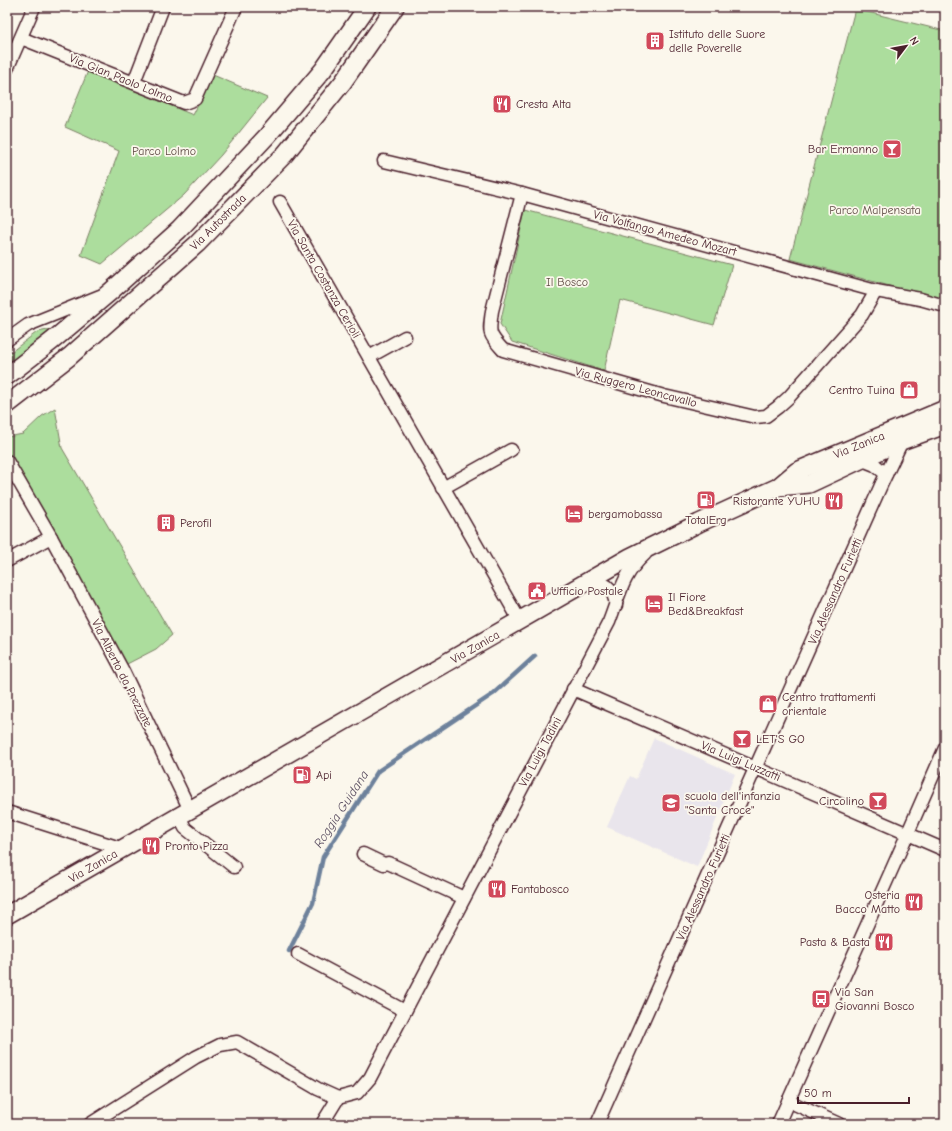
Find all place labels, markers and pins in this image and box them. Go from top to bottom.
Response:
place label: Istituto delle Suore delle Poverelle [669,27,765,55]
building icon: Istituto delle Suore delle Poverelle [644,30,666,52]
restaurant icon: Cresta Alta [491,93,513,115]
place label: Cresta Alta [516,97,571,111]
bar icon: Bar Ermanno [881,138,903,160]
place label: Bar Ermanno [808,142,878,156]
shop icon: Centro Tuina [898,379,920,401]
place label: Centro Tuina [829,383,895,397]
fuel station icon: TotalErg [695,489,717,511]
restaurant icon: Ristorante YUHU [823,490,845,512]
place label: Ristorante YUHU [733,494,820,508]
hotel icon: bergamobassa [563,503,585,525]
place label: bergamobassa [588,507,662,521]
building icon: Perofil [155,512,177,534]
place label: TotalErg [685,513,727,527]
place label: Perofil [180,516,212,530]
public building icon: Ufficio Postale [526,580,548,602]
place label: Ufficio Postale [551,584,623,598]
place label: Il Fiore Bed&Breakfast [668,590,744,618]
hotel icon: Il Fiore Bed&Breakfast [643,593,665,615]
place label: Centro trattamenti orientale [782,690,876,718]
shop icon: Centro trattamenti orientale [757,693,779,715]
bar icon: LET'S GO [731,728,753,750]
place label: LET'S GO [756,732,805,746]
fuel station icon: Api [291,764,313,786]
place label: Api [316,768,332,782]
place label: scuola dell'infanzia "Santa Croce" [685,789,780,817]
bar icon: Circolino [867,790,889,812]
school or university icon: scuola dell'infanzia "Santa Croce" [660,792,682,814]
place label: Circolino [819,794,864,808]
restaurant icon: Pronto Pizza [140,835,162,857]
place label: Pronto Pizza [165,839,228,853]
restaurant icon: Fantabosco [486,878,508,900]
place label: Fantabosco [511,882,569,896]
place label: Osteria Bacco Matto [835,888,900,916]
restaurant icon: Osteria Bacco Matto [903,891,925,913]
restaurant icon: Pasta & Basta [873,931,895,953]
place label: Pasta & Basta [800,935,870,949]
place label: Via San Giovanni Bosco [835,985,914,1013]
bus stop icon: Via San Giovanni Bosco [810,988,832,1010]

